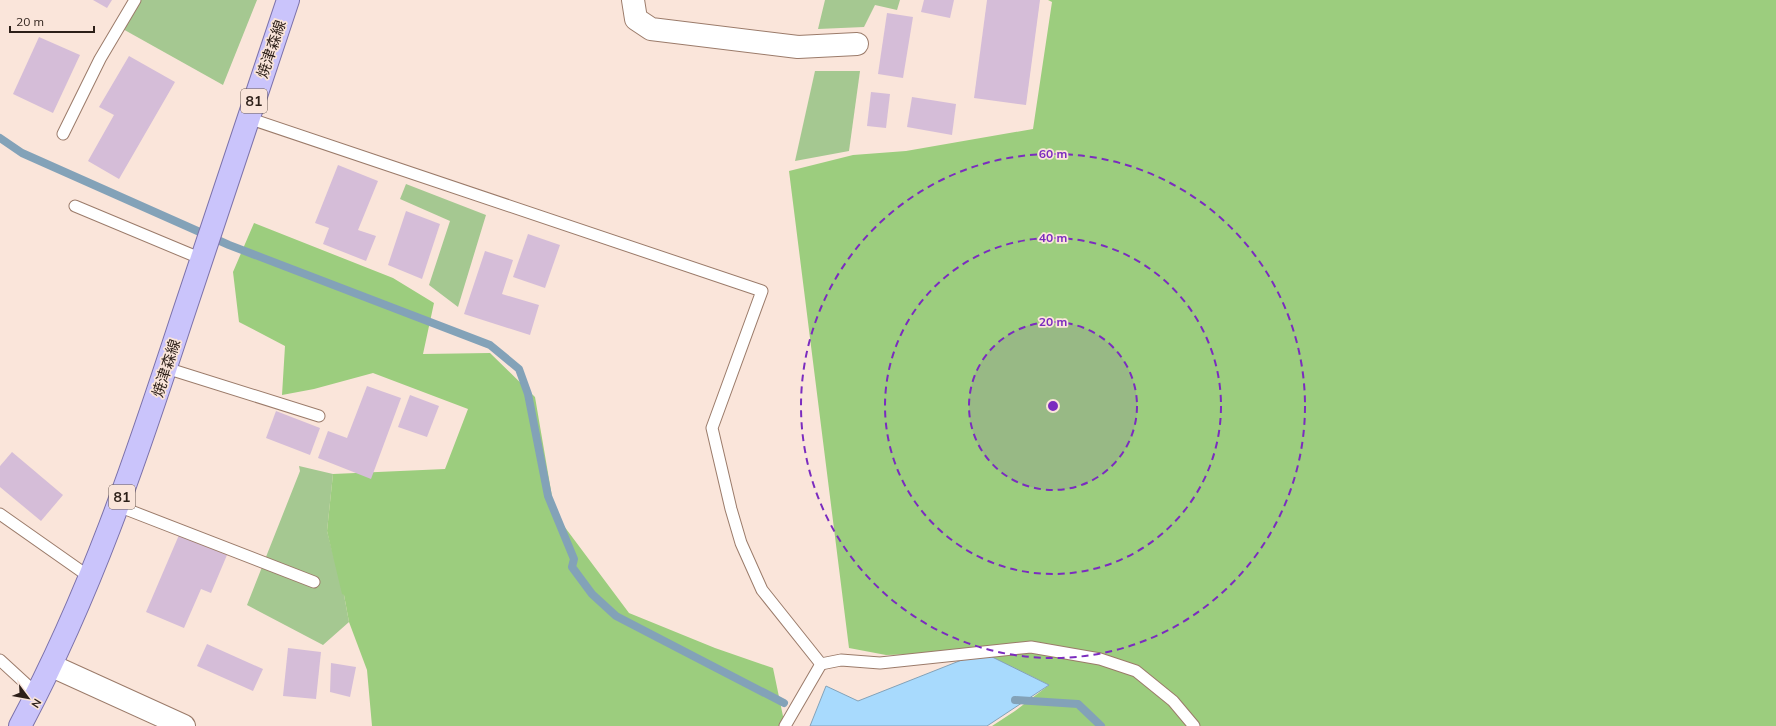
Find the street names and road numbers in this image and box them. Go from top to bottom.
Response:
street label: 焼津森線 [252,18,290,80]
road number: 81 [241,89,267,113]
street label: 焼津森線 [148,337,184,399]
road number: 81 [109,485,135,509]

